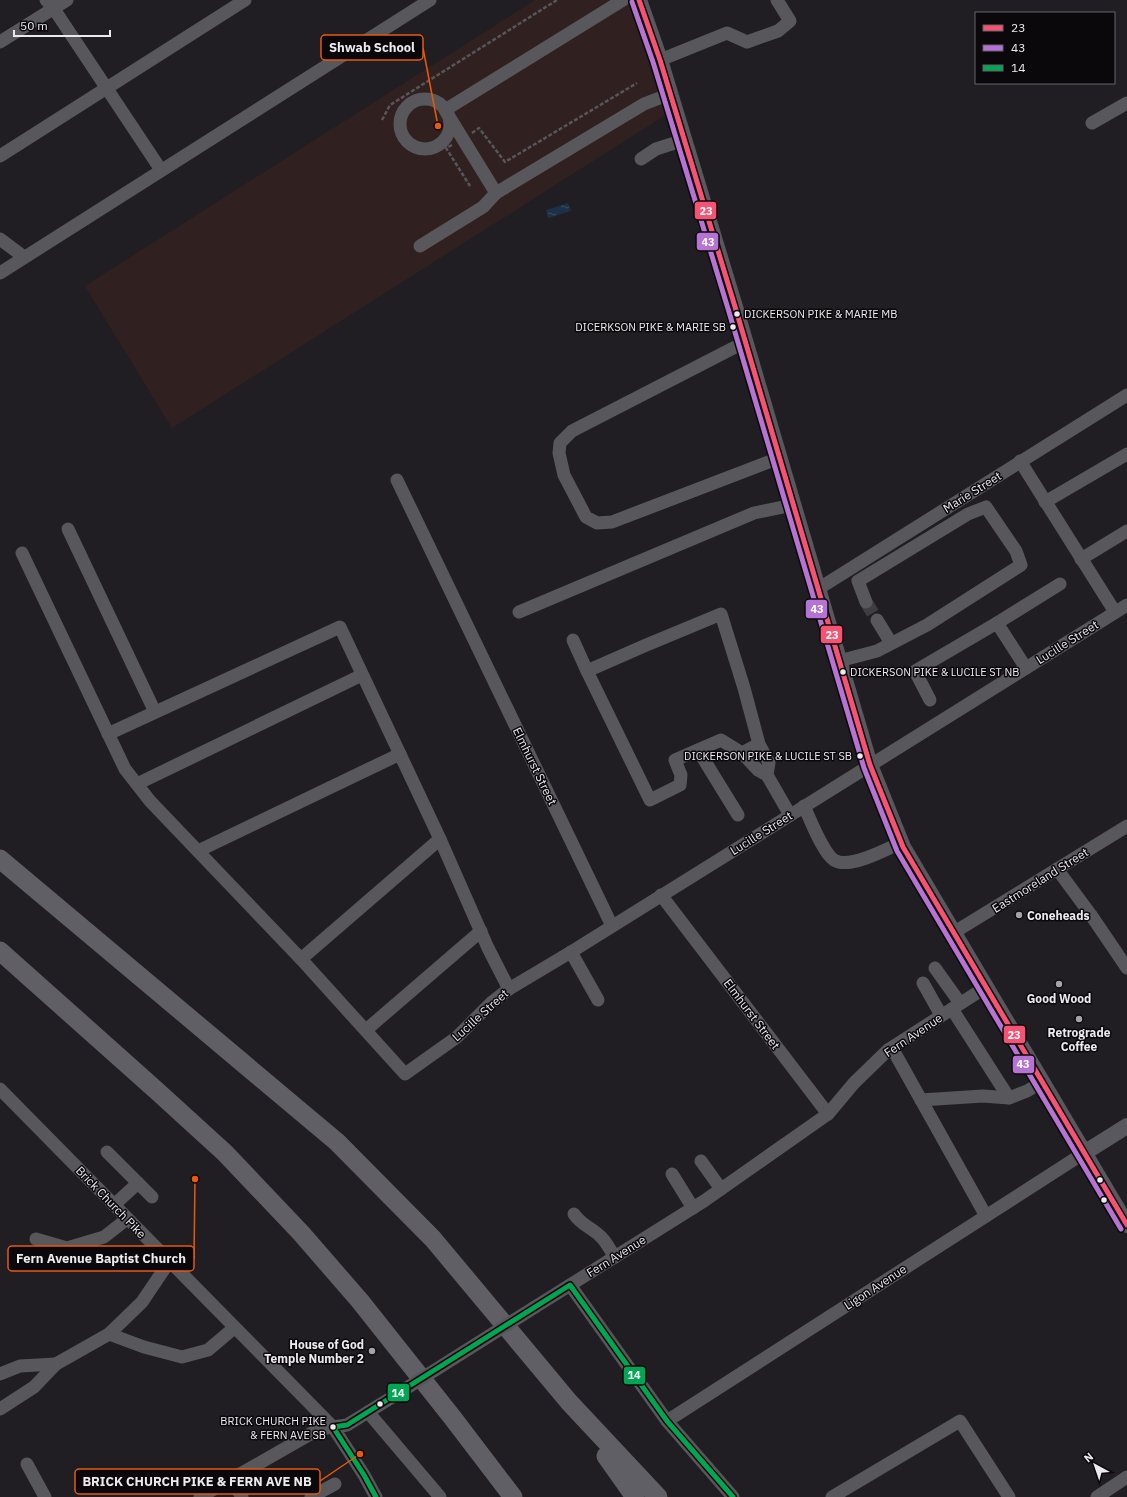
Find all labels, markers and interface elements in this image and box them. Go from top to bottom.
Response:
scale bar [14,12,110,38]
legend [975,12,1115,84]
text: 50 m [20,18,48,33]
text: 23 [1011,20,1025,35]
callout: Shwab School [321,35,423,60]
text: Shwab School [329,39,415,56]
text: 43 [1011,40,1025,55]
text: 14 [1011,60,1025,75]
line badge: 23 [694,201,717,220]
text: 23 [699,204,713,218]
line badge: 43 [696,232,719,251]
text: 43 [701,235,715,249]
place label: DICKERSON PIKE & MARIE MB [744,307,897,321]
marker: DICKERSON PIKE & MARIE MB [732,309,742,319]
place label: DICERKSON PIKE & MARIE SB [575,320,726,334]
marker: DICERKSON PIKE & MARIE SB [728,322,738,332]
street label: Marie Street [940,468,1004,516]
line badge: 43 [805,599,828,619]
text: 43 [810,602,824,616]
street label: Lucille Street [1033,617,1101,667]
line badge: 23 [820,625,843,644]
text: 23 [825,628,839,642]
place label: DICKERSON PIKE & LUCILE ST NB [850,665,1019,679]
marker: DICKERSON PIKE & LUCILE ST NB [838,667,848,677]
street label: Elmhurst Street [510,725,560,807]
place label: DICKERSON PIKE & LUCILE ST SB [684,749,852,763]
marker: DICKERSON PIKE & LUCILE ST SB [855,751,865,761]
street label: Lucille Street [727,808,795,858]
street label: Eastmoreland Street [989,844,1091,916]
place label: Coneheads [1027,908,1090,923]
marker: Coneheads [1014,910,1024,920]
street label: Elmhurst Street [721,976,783,1052]
marker: Good Wood [1054,979,1064,989]
street label: Lucille Street [449,986,511,1044]
place label: Good Wood [1027,991,1091,1006]
street label: Fern Avenue [881,1010,945,1060]
marker: Retrograde Coffee [1074,1014,1084,1024]
line badge: 23 [1003,1025,1026,1044]
place label: Retrograde Coffee [1048,1025,1111,1054]
text: 23 [1007,1028,1021,1042]
line badge: 43 [1012,1055,1035,1074]
text: 43 [1016,1057,1030,1071]
street label: Brick Church Pike [73,1163,150,1242]
unlabelled marker [1095,1175,1105,1185]
unlabelled marker [1099,1195,1109,1205]
street label: Fern Avenue [584,1232,649,1280]
callout: Fern Avenue Baptist Church [8,1246,194,1271]
text: Fern Avenue Baptist Church [16,1250,186,1267]
street label: Ligon Avenue [841,1261,909,1313]
place label: House of God Temple Number 2 [264,1337,364,1366]
marker: House of God Temple Number 2 [367,1346,377,1356]
line badge: 14 [623,1366,646,1385]
text: 14 [627,1368,641,1382]
line badge: 14 [387,1383,410,1402]
text: 14 [391,1386,405,1400]
unlabelled marker [375,1399,385,1409]
place label: BRICK CHURCH PIKE & FERN AVE SB [220,1414,326,1442]
marker: BRICK CHURCH PIKE & FERN AVE SB [328,1422,338,1432]
north arrow [1075,1445,1115,1485]
text: N [1081,1449,1096,1465]
callout: BRICK CHURCH PIKE & FERN AVE NB [75,1469,320,1494]
text: BRICK CHURCH PIKE & FERN AVE NB [82,1473,312,1490]

